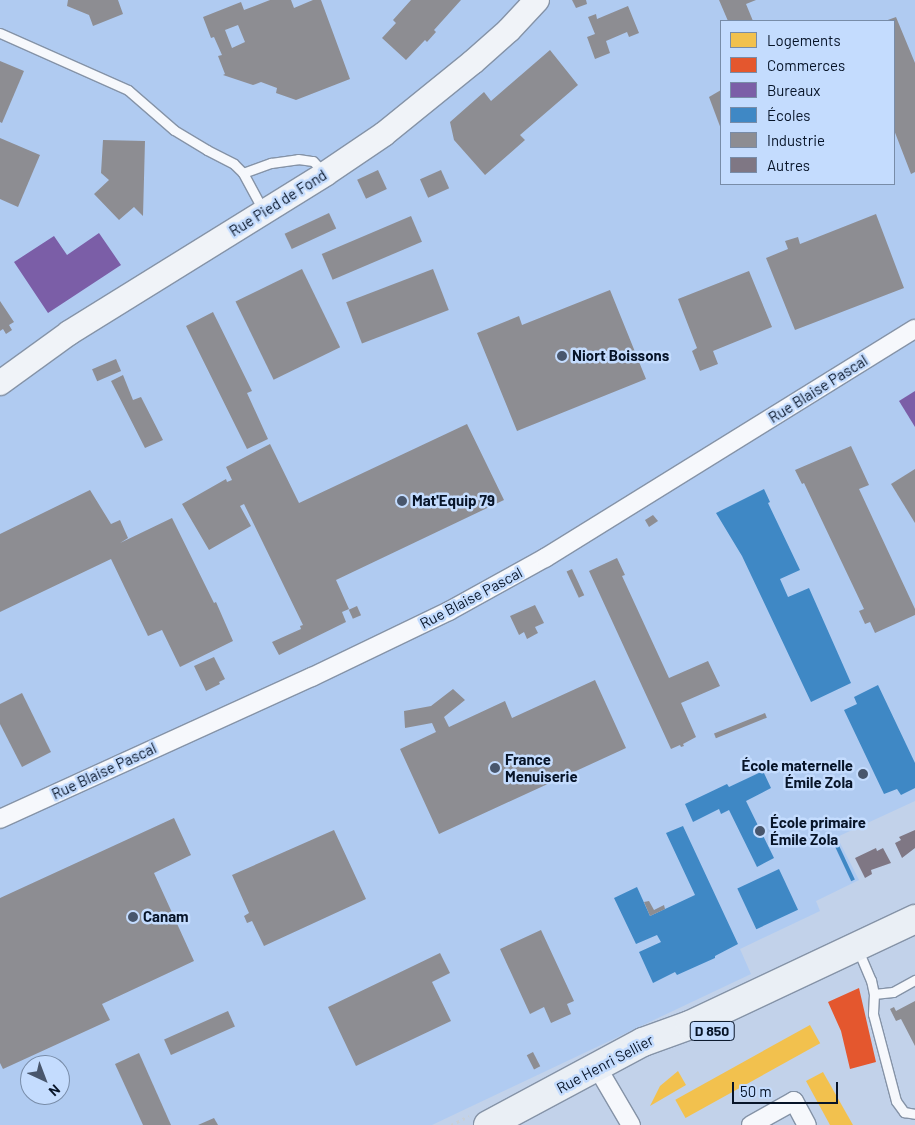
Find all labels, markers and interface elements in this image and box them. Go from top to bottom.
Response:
legend [720,20,895,185]
text: Logements [767,31,841,49]
text: Commerces [767,56,845,74]
text: Bureaux [767,81,820,99]
text: Écoles [767,106,811,124]
text: Industrie [767,131,825,149]
text: Autres [767,156,810,174]
street label: Rue Pied de Fond [226,166,330,240]
place label: Niort Boissons [572,347,669,365]
marker: Niort Boissons [556,350,568,362]
street label: Rue Blaise Pascal [765,351,871,427]
place label: Mat'Equip 79 [412,492,495,510]
marker: Mat'Equip 79 [396,495,408,507]
street label: Rue Blaise Pascal [417,563,525,633]
street label: Rue Blaise Pascal [49,739,159,803]
place label: France Menuiserie [505,750,578,785]
place label: École maternelle Émile Zola [741,756,853,791]
marker: France Menuiserie [489,762,501,774]
marker: École maternelle Émile Zola [857,768,869,780]
place label: École primaire Émile Zola [770,813,866,848]
marker: École primaire Émile Zola [754,825,766,837]
place label: Canam [143,908,189,926]
marker: Canam [127,911,139,923]
road number: D 850 [690,1019,734,1042]
street label: Rue Henri Sellier [553,1031,657,1097]
north arrow [20,1055,70,1105]
scale bar [735,1072,841,1104]
text: N [46,1081,64,1100]
text: 50 m [740,1082,772,1100]

